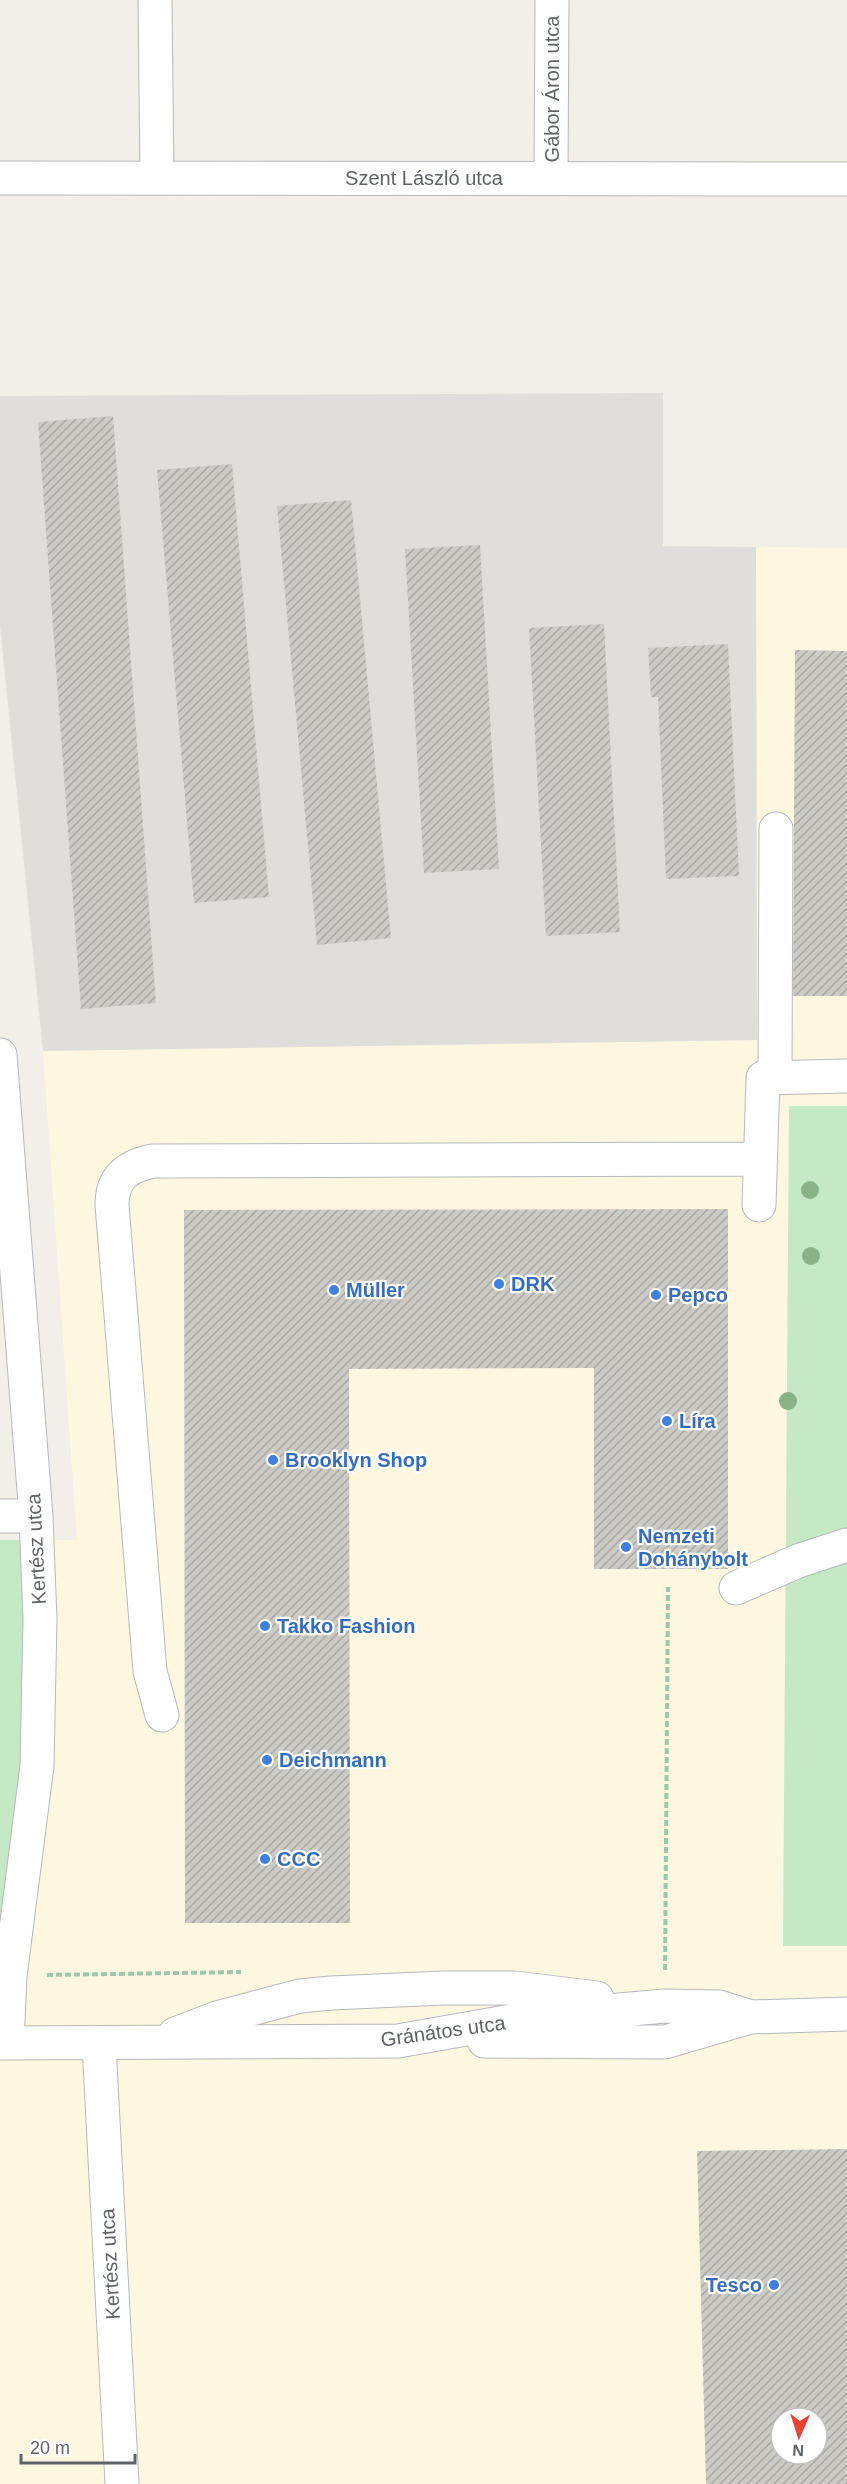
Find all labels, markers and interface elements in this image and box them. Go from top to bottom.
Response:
street label: Gábor Áron utca [541,15,563,162]
street label: Szent László utca [345,167,504,189]
place label: DRK [511,1273,555,1295]
marker: DRK [492,1277,506,1291]
place label: Müller [346,1279,405,1301]
marker: Müller [327,1283,341,1297]
place label: Pepco [668,1284,728,1306]
marker: Pepco [649,1288,663,1302]
place label: Líra [679,1410,717,1432]
marker: Líra [660,1414,674,1428]
place label: Brooklyn Shop [285,1449,427,1471]
marker: Brooklyn Shop [266,1453,280,1467]
street label: Kertész utca [22,1492,50,1605]
place label: Nemzeti Dohánybolt [638,1525,748,1570]
marker: Nemzeti Dohánybolt [619,1540,633,1554]
place label: Takko Fashion [277,1615,416,1637]
marker: Takko Fashion [258,1619,272,1633]
place label: Deichmann [279,1749,387,1771]
marker: Deichmann [260,1753,274,1767]
place label: CCC [277,1848,320,1870]
marker: CCC [258,1852,272,1866]
street label: Gránátos utca [379,2011,508,2051]
street label: Kertész utca [96,2207,124,2320]
place label: Tesco [706,2274,762,2296]
marker: Tesco [767,2278,781,2292]
north arrow [769,2406,829,2466]
scale bar [21,2427,135,2465]
text: 20 m [30,2438,70,2458]
text: N [792,2442,804,2459]

